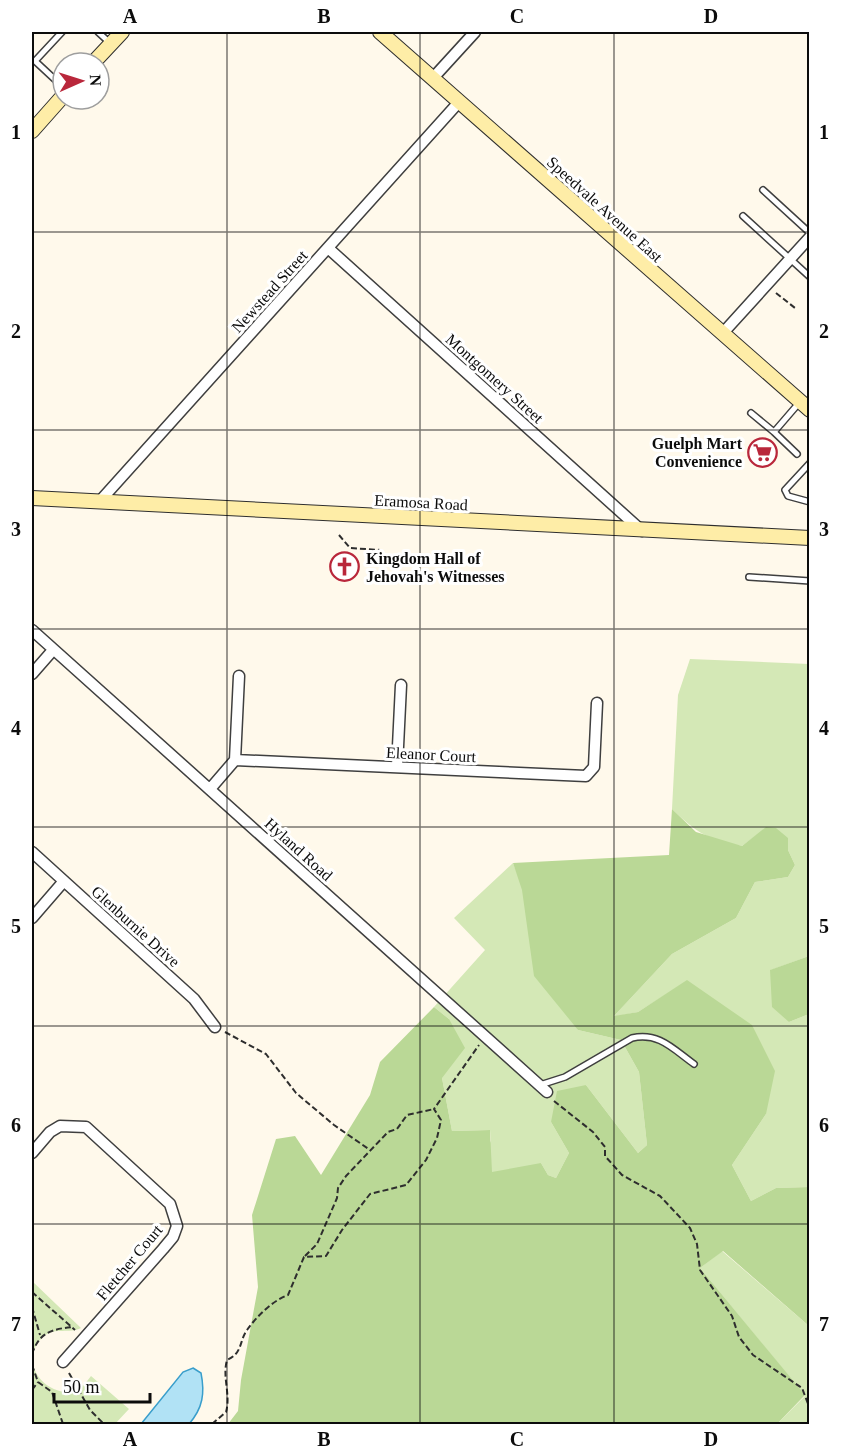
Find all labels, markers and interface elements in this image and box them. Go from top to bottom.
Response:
text: A [123,5,138,27]
text: B [317,5,331,27]
text: C [510,5,524,27]
text: D [704,5,718,27]
north arrow [51,51,111,111]
text: N [87,74,104,87]
text: 1 [11,121,21,143]
text: 1 [819,121,829,143]
street label: Speedvale Avenue East [543,153,666,267]
street label: Newstead Street [228,246,311,336]
text: 2 [11,320,21,342]
text: 2 [819,320,829,342]
street label: Montgomery Street [442,330,547,428]
place label: Guelph Mart Convenience [652,435,743,470]
supermarket icon: Guelph Mart Convenience [747,436,779,468]
street label: Eramosa Road [374,492,468,513]
text: 3 [11,518,21,540]
text: 3 [819,518,829,540]
place label: Kingdom Hall of Jehovah's Witnesses [366,550,505,585]
church icon: Kingdom Hall of Jehovah's Witnesses [329,551,361,583]
text: 4 [11,717,21,739]
text: 4 [819,717,829,739]
street label: Eleanor Court [385,744,477,765]
street label: Hyland Road [261,815,336,885]
street label: Glenburnie Drive [88,882,183,970]
text: 5 [11,915,21,937]
text: 5 [819,915,829,937]
text: 6 [11,1114,21,1136]
text: 6 [819,1114,829,1136]
street label: Fletcher Court [93,1221,166,1303]
text: 7 [11,1313,21,1335]
text: 7 [819,1313,829,1335]
scale bar [54,1366,150,1404]
text: 50 m [63,1377,100,1397]
text: A [123,1428,138,1450]
text: B [317,1428,331,1450]
text: C [510,1428,524,1450]
text: D [704,1428,718,1450]

